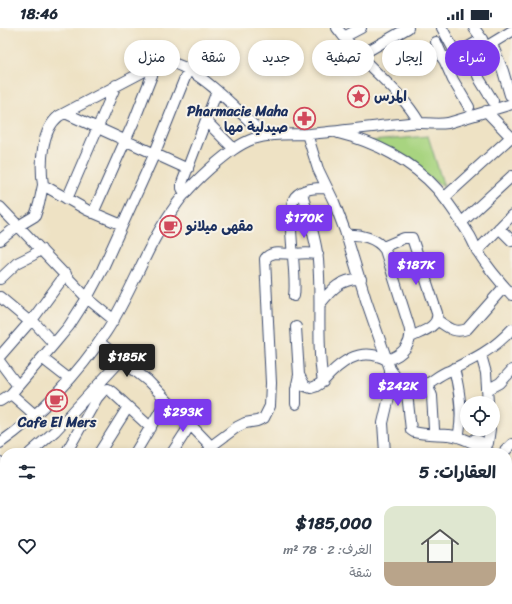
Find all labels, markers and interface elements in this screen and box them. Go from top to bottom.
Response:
text: 18:46 [20,1,58,27]
chip: منزل [124,40,180,76]
chip: شقة [188,40,240,76]
chip: جديد [248,40,304,76]
chip: تصفية [312,40,374,76]
chip: إيجار [382,40,437,76]
chip: شراء [445,40,500,76]
place icon: المرس [345,83,371,109]
place label: المرس [374,84,407,109]
place label: Pharmacie Maha صيدلية مها [187,99,289,140]
pharmacy icon: Pharmacie Maha صيدلية مها [291,106,317,132]
pin: $170K [276,205,332,239]
text: $170K [285,206,323,229]
cafe icon: مقهى ميلانو [158,213,184,239]
place label: مقهى ميلانو [185,214,253,239]
pin: $187K [388,252,444,286]
text: $187K [397,253,435,276]
pin: $185K [99,344,155,378]
text: $185K [108,345,146,368]
pin: $242K [370,373,426,407]
text: $242K [378,374,418,397]
cafe icon: Cafe El Mers [44,387,70,413]
map controls [460,396,500,436]
button: locate [460,396,500,436]
pin: $293K [155,399,211,433]
text: $293K [163,400,203,423]
place label: Cafe El Mers [17,410,97,435]
text: العقارات: 5 [419,457,496,487]
icon: filters [16,461,38,483]
text: $185,000 [296,508,372,538]
icon: home [416,522,464,570]
icon: heart [16,535,38,557]
text: الغرف: 2 · 78 m² [283,538,372,561]
text: شقة [349,561,372,584]

